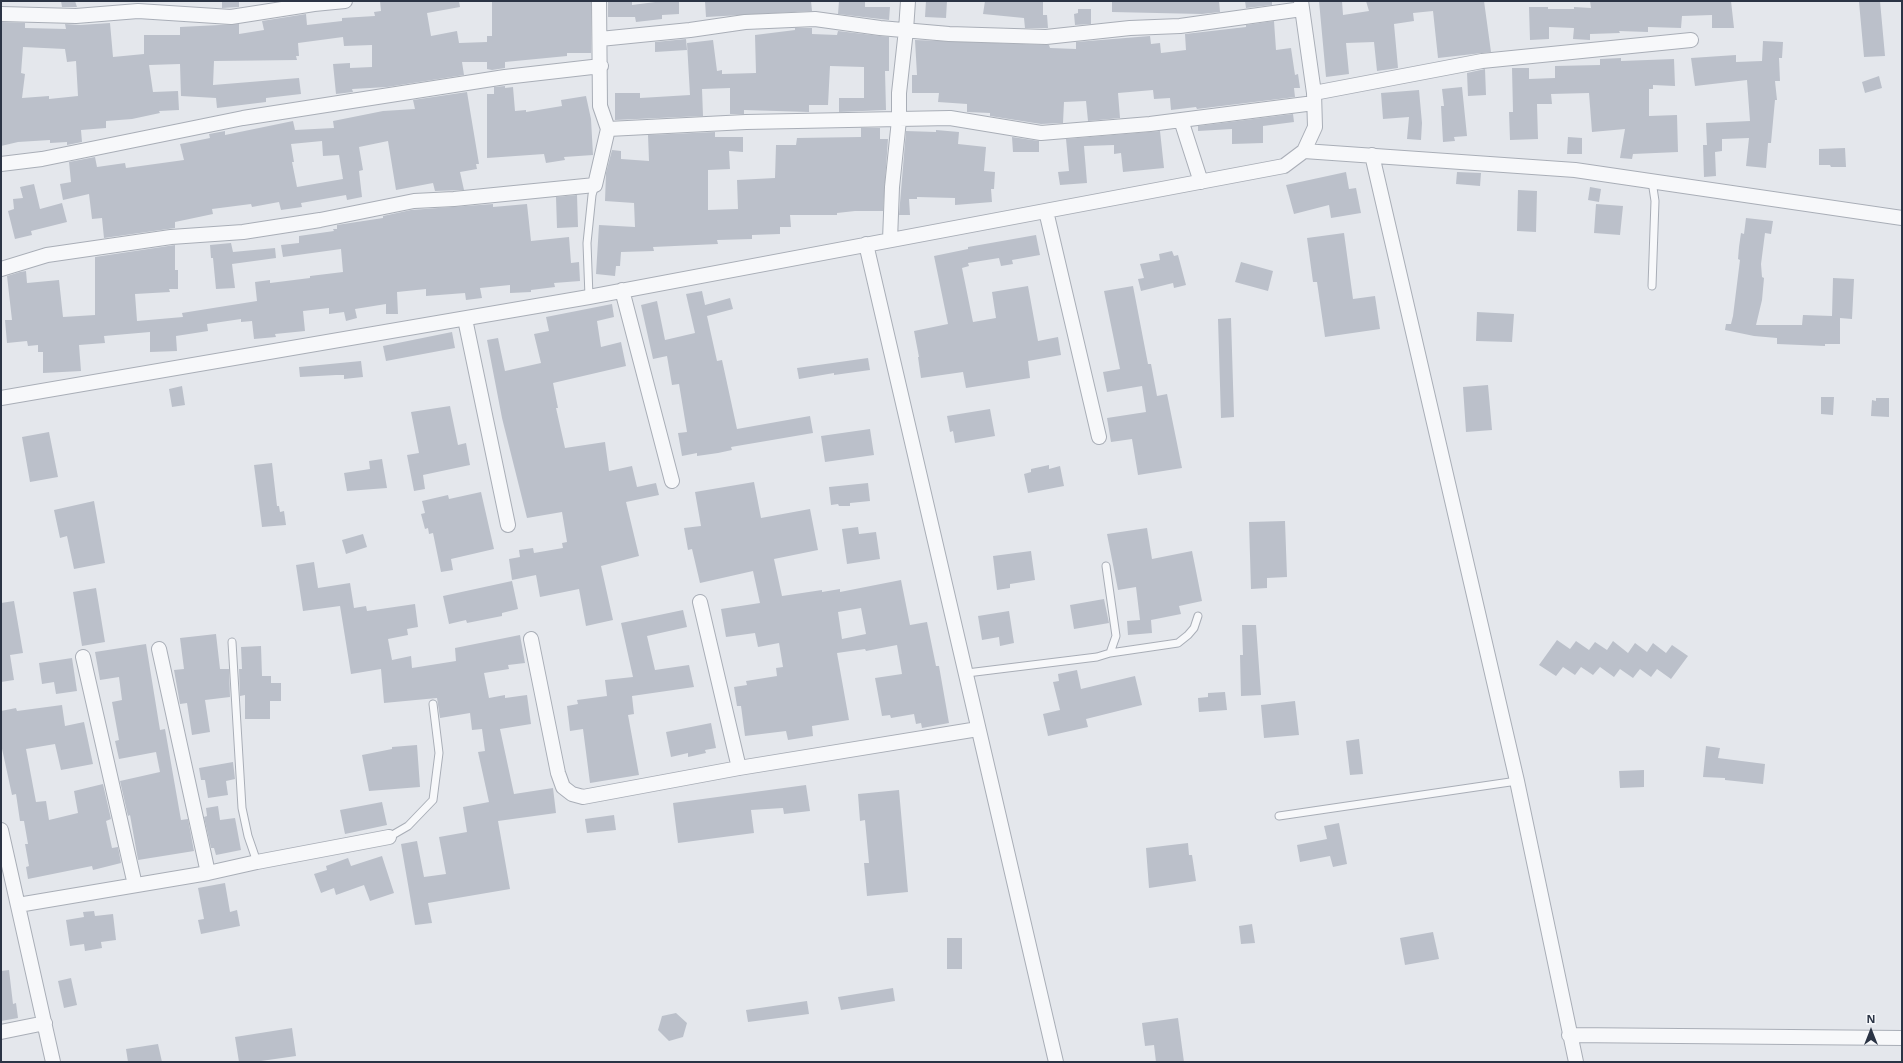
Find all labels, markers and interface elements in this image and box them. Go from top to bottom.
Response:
north arrow [1851,1011,1891,1051]
text: N [1867,1011,1875,1026]

